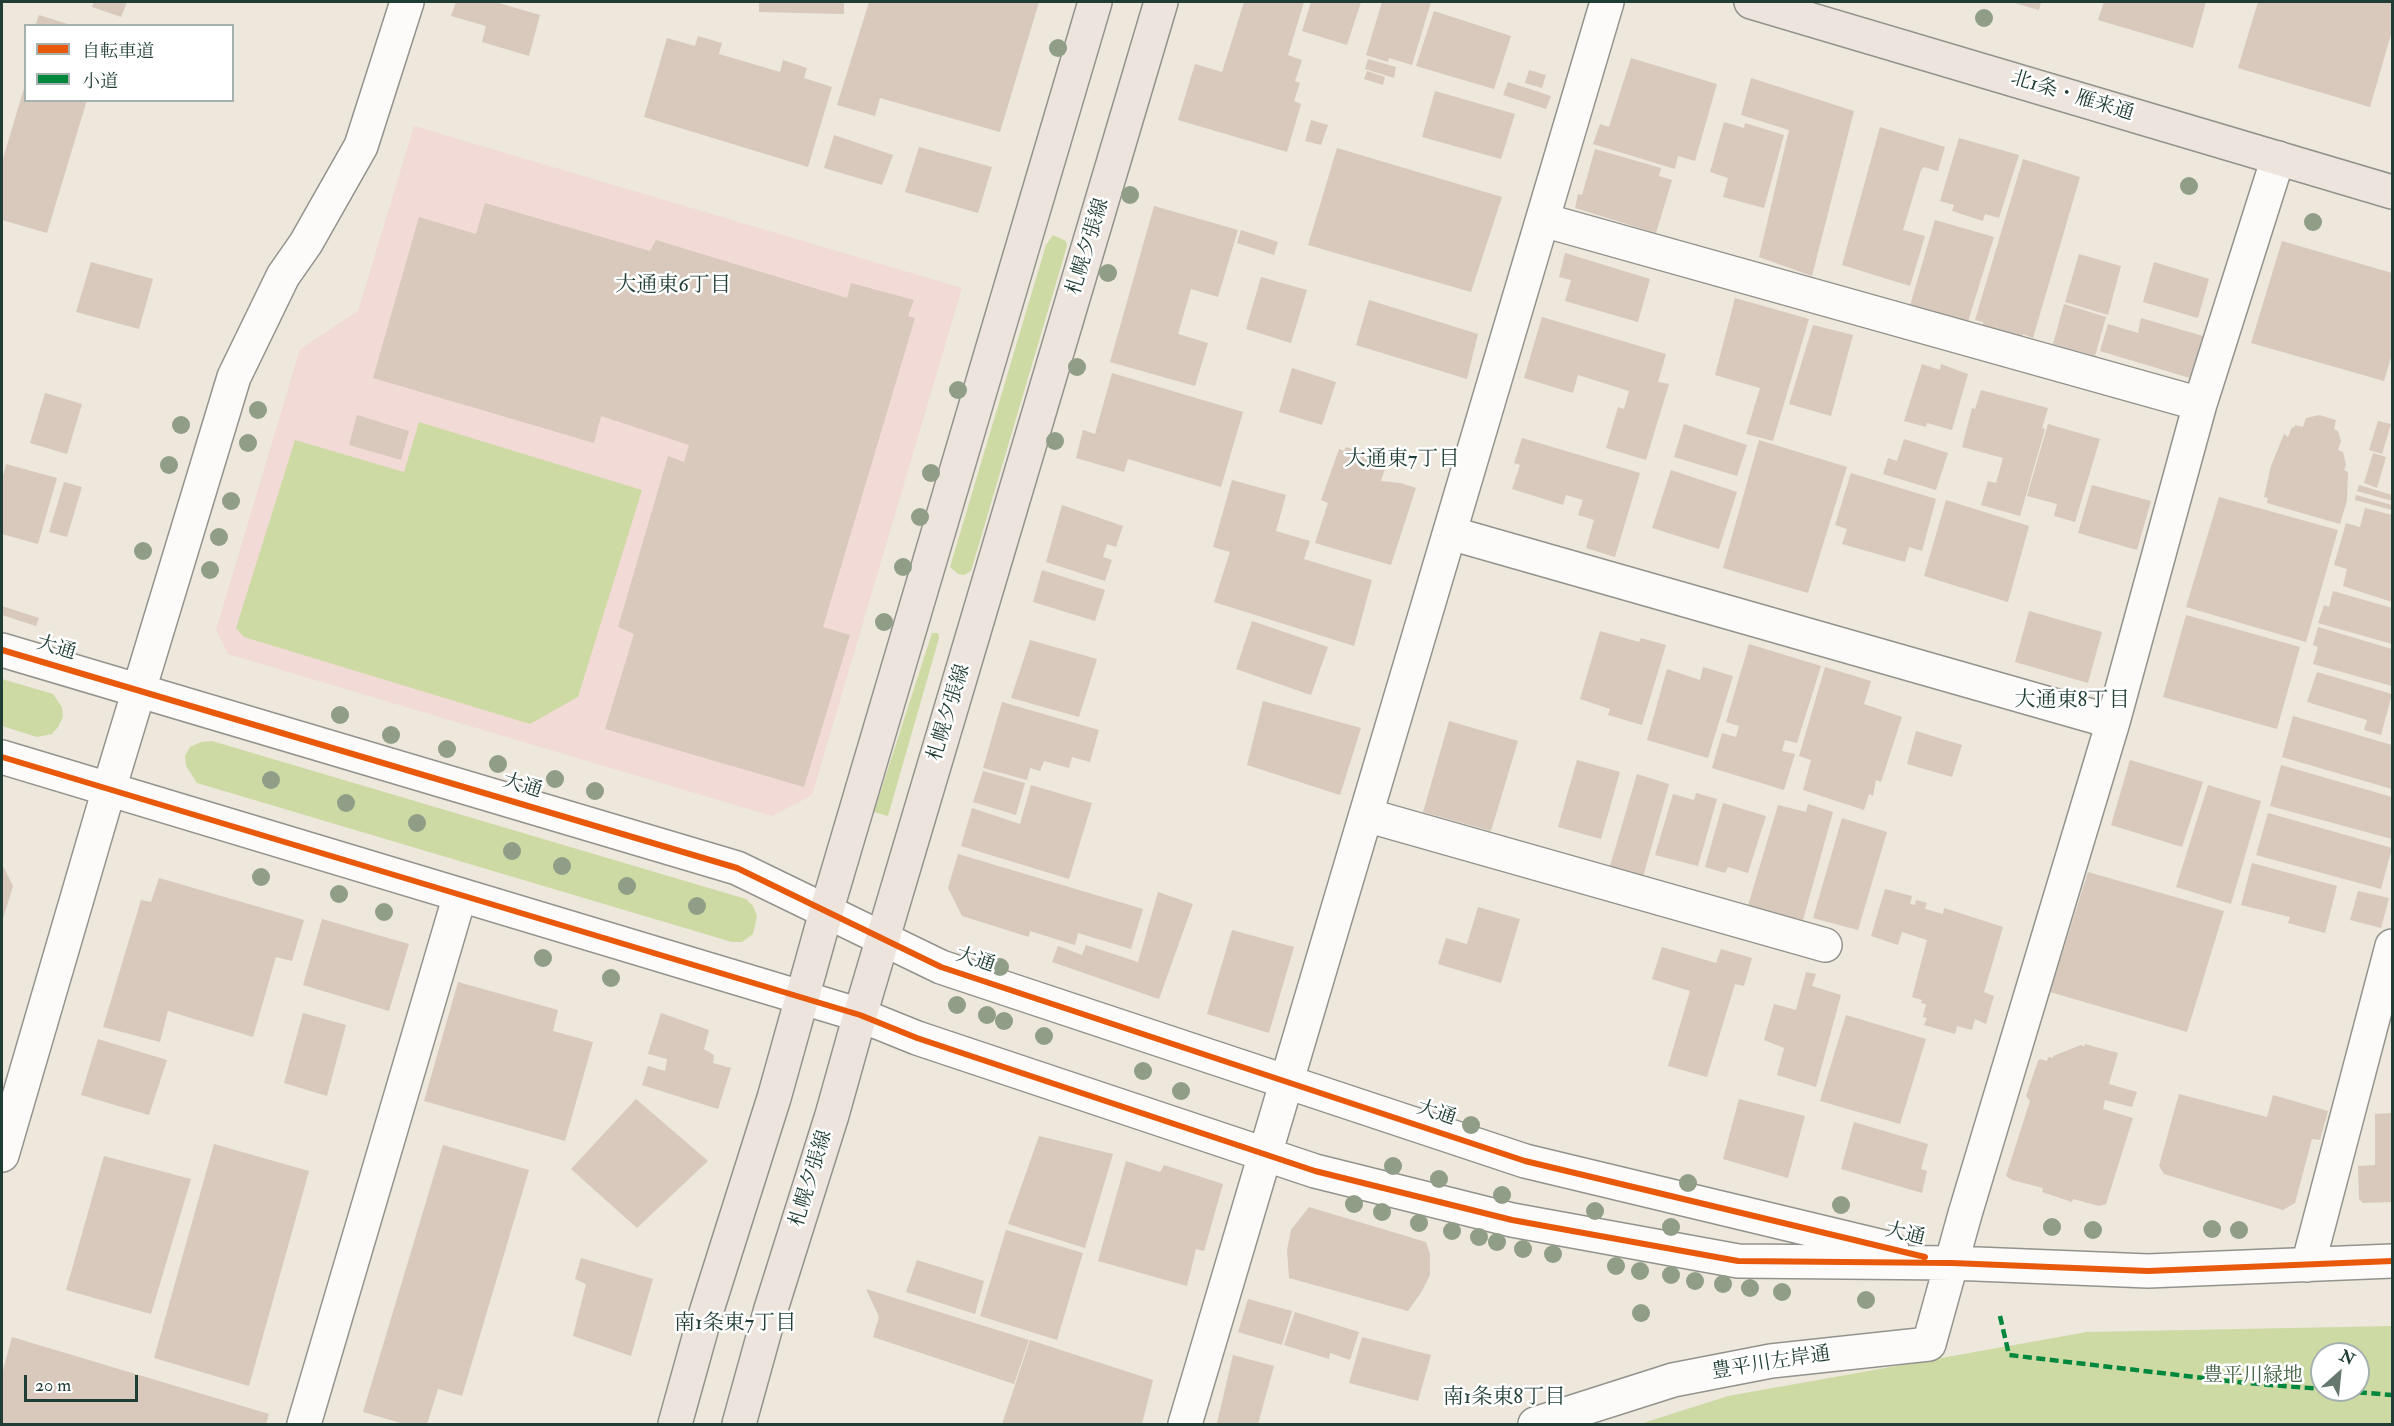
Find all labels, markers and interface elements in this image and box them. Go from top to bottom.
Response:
legend [24,24,234,102]
text: 自転車道 [82,40,154,63]
street label: 北1条・雁来通 [2008,67,2136,127]
text: 小道 [82,70,118,93]
street label: 札幌夕張線 [1063,196,1115,298]
district label: 大通東6丁目 [615,273,731,299]
district label: 大通東7丁目 [1345,447,1459,473]
street label: 大通 [33,632,79,666]
street label: 札幌夕張線 [924,662,976,764]
district label: 大通東8丁目 [2015,688,2129,714]
street label: 大通 [499,770,545,804]
street label: 大通 [952,943,998,979]
street label: 大通 [1413,1096,1459,1132]
street label: 札幌夕張線 [786,1128,838,1230]
street label: 大通 [1883,1219,1927,1251]
district label: 南1条東7丁目 [674,1311,796,1337]
north arrow [2310,1342,2370,1402]
street label: 豊平川左岸通 [1710,1343,1832,1385]
text: N [2336,1346,2358,1370]
scale bar [27,1363,141,1401]
park label: 豊平川緑地 [2203,1365,2303,1389]
text: 20 m [35,1374,71,1397]
district label: 南1条東8丁目 [1443,1385,1565,1411]

